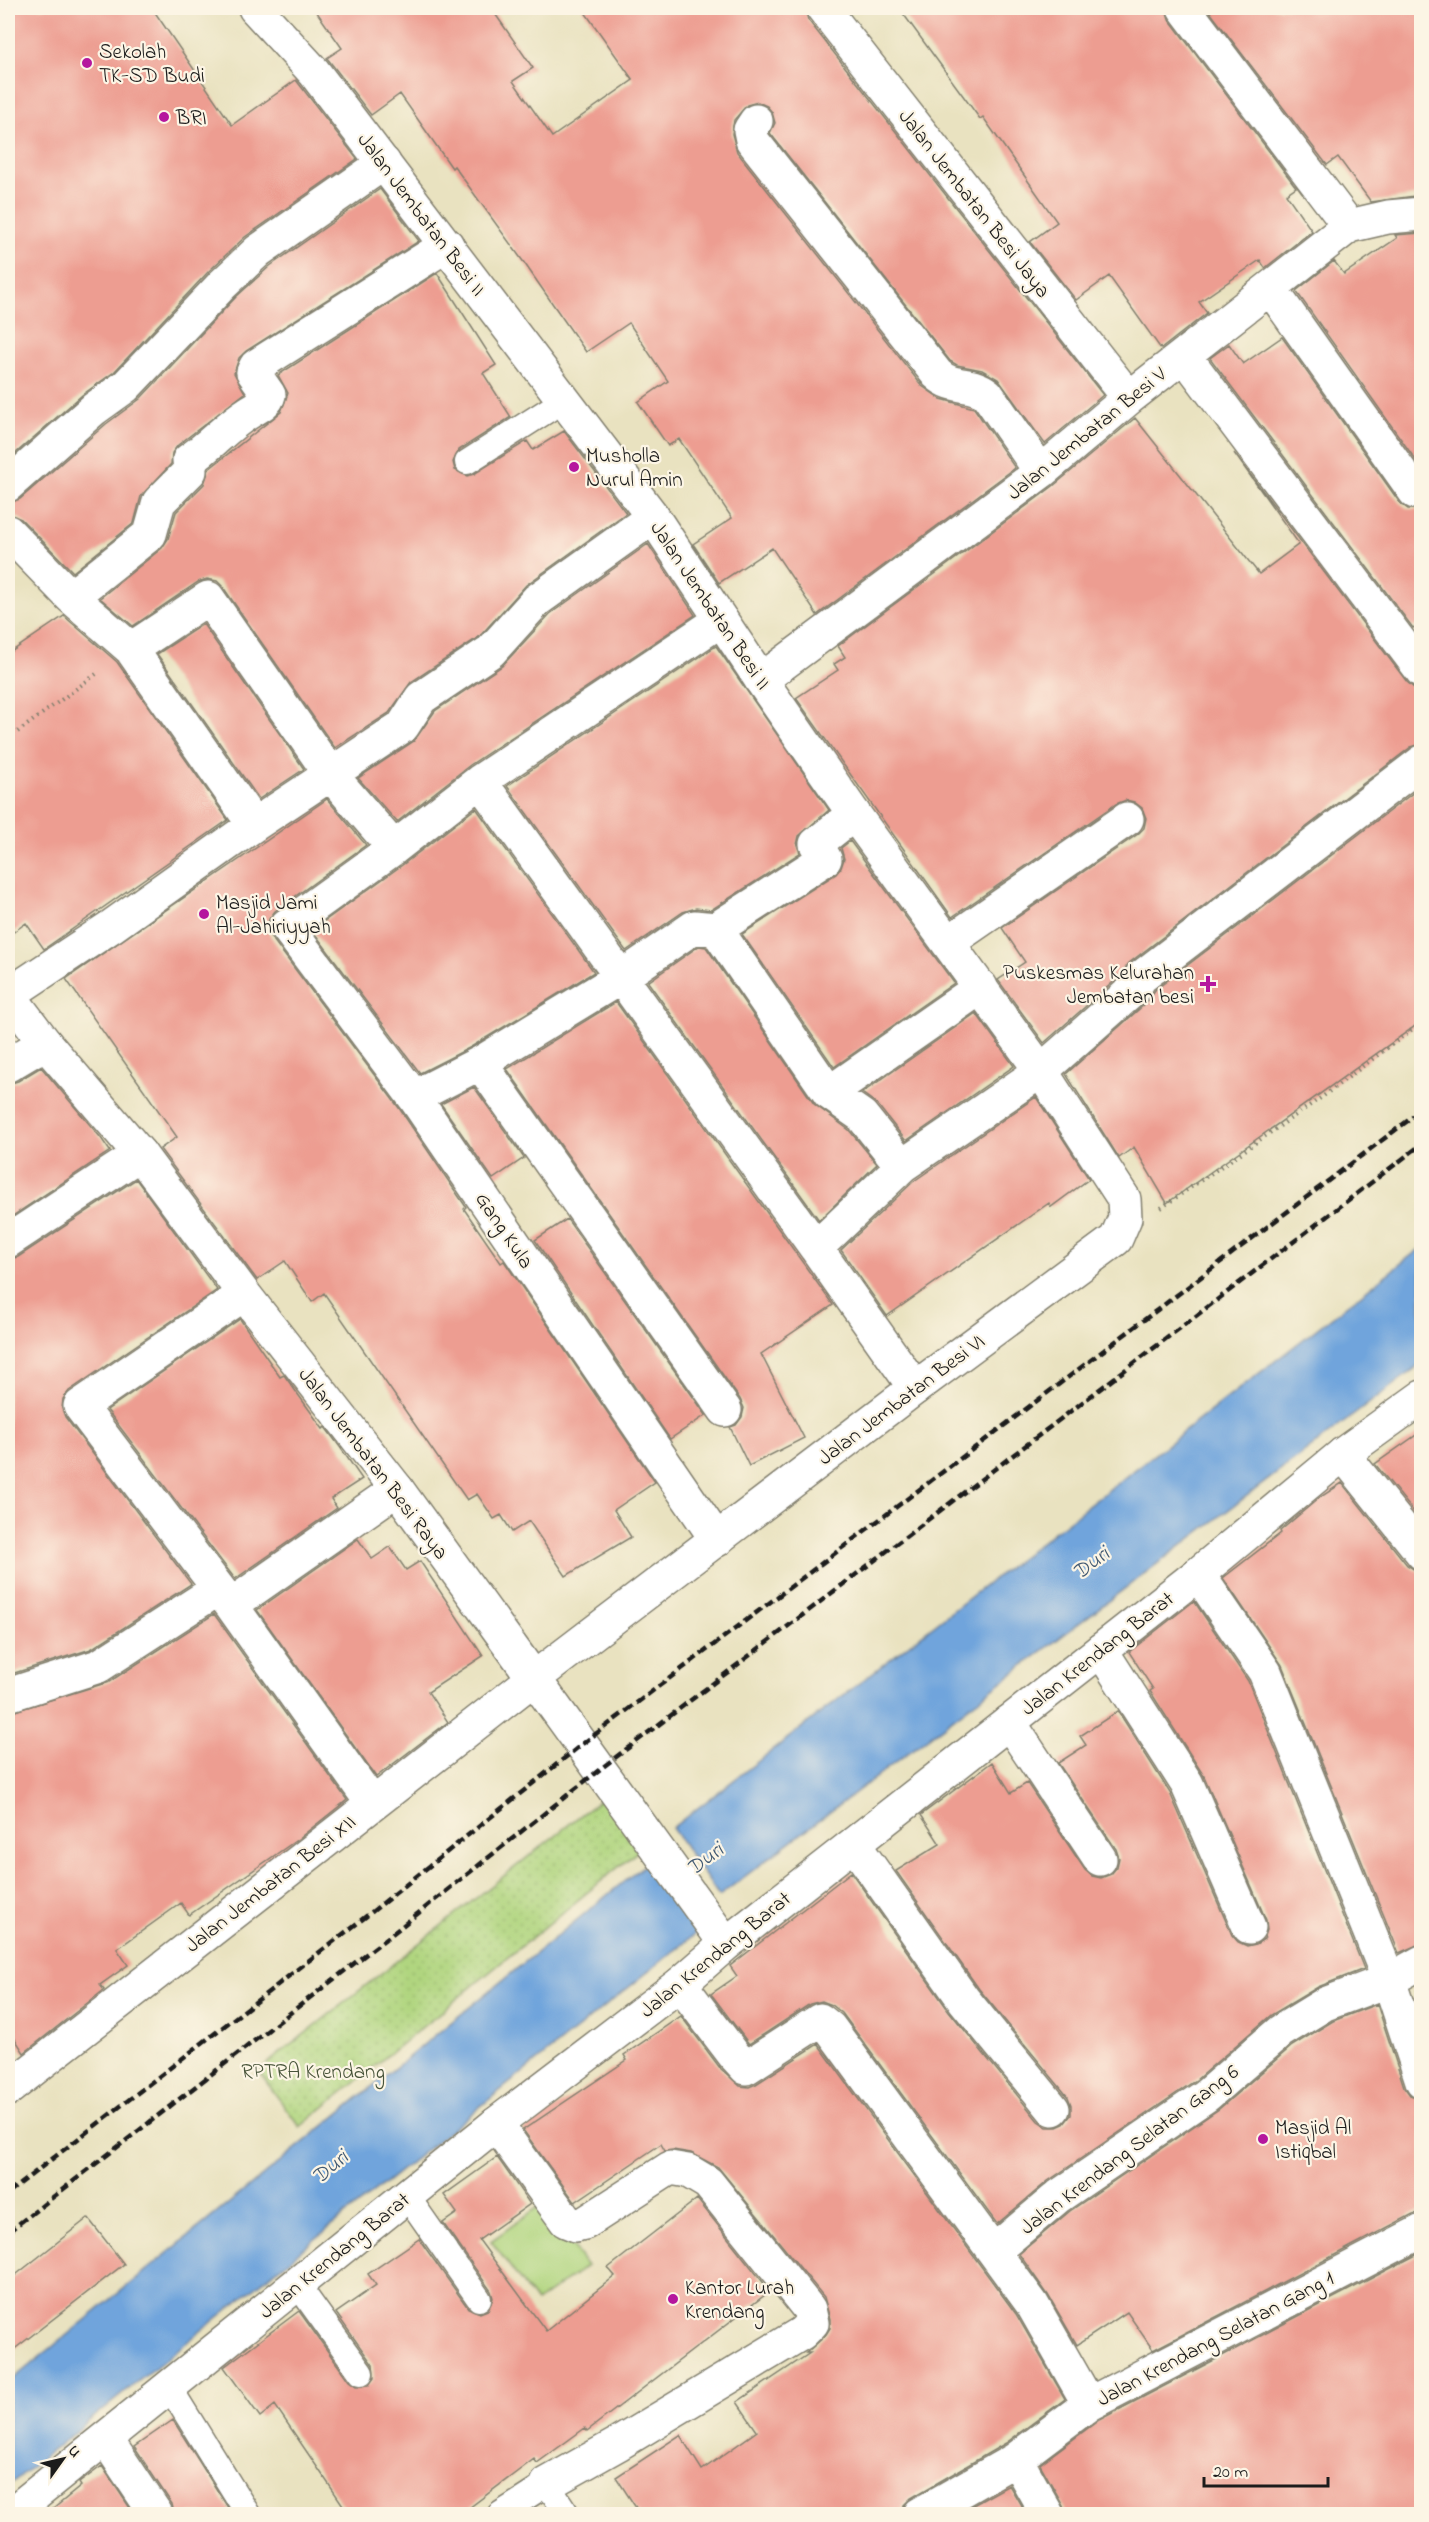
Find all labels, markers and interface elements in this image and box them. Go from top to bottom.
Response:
place label: Sekolah TK-SD Budi [99,38,205,92]
marker: Sekolah TK-SD Budi [80,56,94,70]
street label: Jalan Jembatan Besi Jaya [889,103,1057,306]
place label: BRI [175,104,207,134]
marker: BRI [157,110,171,124]
street label: Jalan Jembatan Besi II [349,127,492,303]
street label: Jalan Jembatan Besi V [1001,361,1174,508]
place label: Musholla Nurul Amin [586,442,683,496]
marker: Musholla Nurul Amin [567,460,581,474]
street label: Jalan Jembatan Besi II [642,516,777,696]
place label: Masjid Jami Al-Jahiriyyah [216,889,331,945]
marker: Masjid Jami Al-Jahiriyyah [197,907,211,921]
place label: Puskesmas Kelurahan Jembatan besi [1003,959,1194,1013]
marker: Puskesmas Kelurahan Jembatan besi [1199,975,1217,993]
street label: Gang Kula [465,1187,540,1277]
street label: Jalan Jembatan Besi VI [812,1328,992,1474]
street label: Jalan Jembatan Besi Raya [289,1362,455,1568]
water label: Duri [1066,1539,1119,1589]
street label: Jalan Krendang Barat [1015,1585,1182,1726]
street label: Jalan Jembatan Besi XII [179,1808,363,1961]
water label: Duri [680,1835,733,1885]
street label: Jalan Krendang Barat [634,1885,800,2028]
park label: RPTRA Krendang [241,2058,385,2090]
street label: Jalan Krendang Selatan Gang 6 [1014,2058,1247,2245]
place label: Masjid Al Istiqbal [1275,2114,1351,2168]
marker: Masjid Al Istiqbal [1256,2132,1270,2146]
water label: Duri [306,2142,358,2193]
street label: Jalan Krendang Barat [253,2186,419,2329]
street label: Jalan Krendang Selatan Gang 1 [1092,2264,1341,2417]
place label: Kantor Lurah Krendang [685,2274,794,2330]
marker: Kantor Lurah Krendang [666,2292,680,2306]
north arrow [33,2429,93,2489]
text: U [61,2441,87,2463]
scale bar [1204,2450,1328,2488]
text: 20 m [1213,2460,1248,2486]

